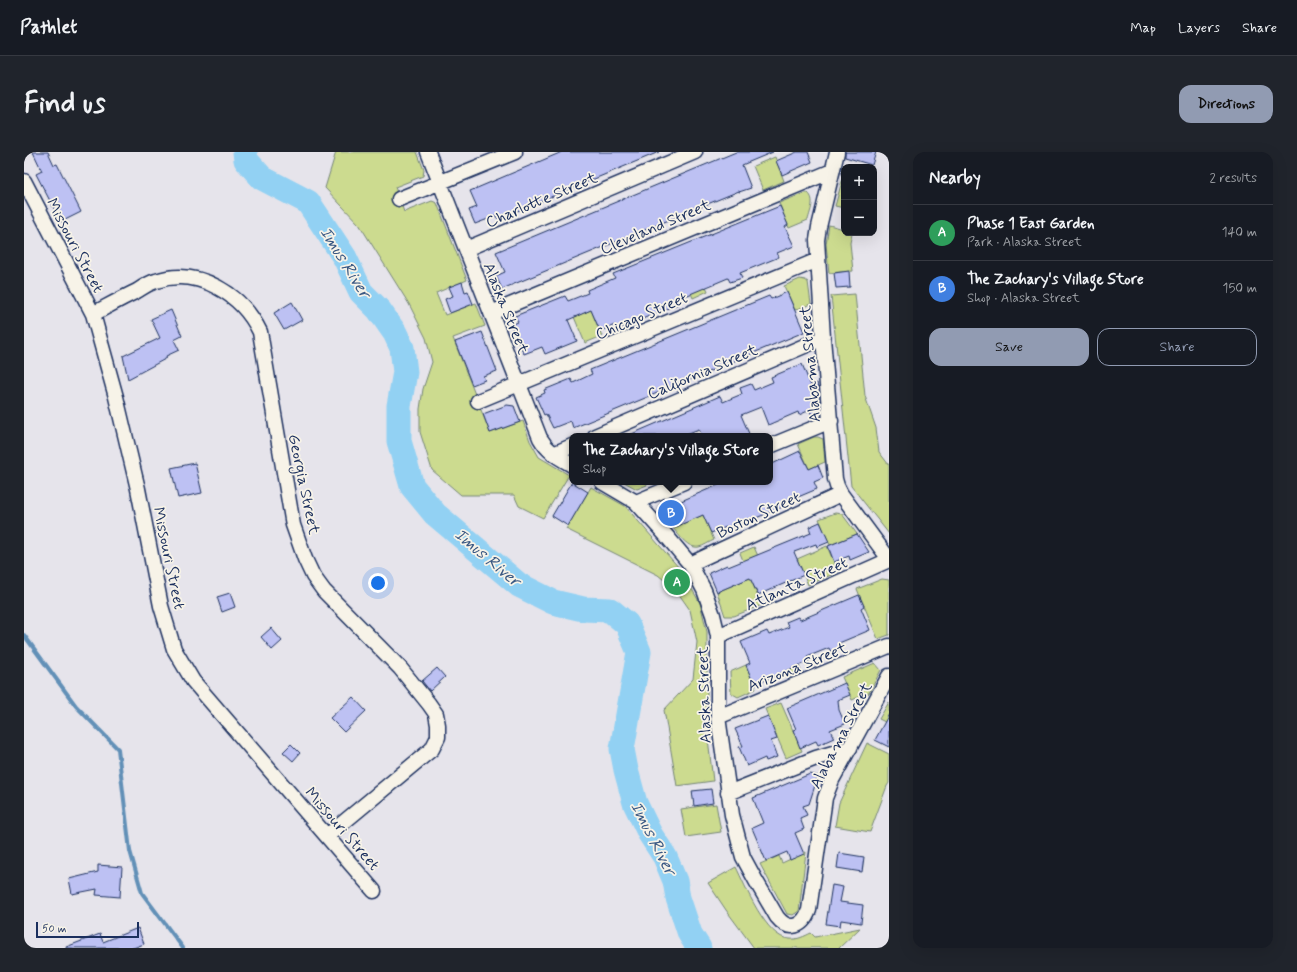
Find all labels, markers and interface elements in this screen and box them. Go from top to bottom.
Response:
text: Pathlet [20,15,77,40]
text: Map [1130,19,1156,37]
text: Layers [1178,19,1220,37]
text: Share [1242,19,1277,37]
button: Directions [1179,85,1273,123]
text: Find us [24,86,105,123]
map controls [841,164,877,236]
button: + [841,164,877,200]
street label: Charlotte Street [483,167,601,233]
text: Nearby [929,167,981,189]
text: 2 results [1210,170,1257,187]
street label: Cleveland Street [597,194,715,260]
street label: Missouri Street [41,195,108,297]
button: − [841,200,877,236]
text: Phase 1 East Garden [967,214,1095,234]
water label: Imus River [315,223,377,305]
text: A [938,224,946,241]
text: 140 m [1222,224,1257,241]
text: Park · Alaska Street [967,234,1082,251]
street label: Alaska Street [478,260,534,358]
text: The Zachary's Village Store [967,270,1144,290]
text: B [938,280,946,297]
text: 150 m [1223,280,1257,297]
street label: Chicago Street [592,288,691,345]
text: Shop · Alaska Street [967,290,1080,307]
street label: Alabama Street [795,304,826,423]
button: Save [929,328,1089,366]
button: Share [1097,328,1257,366]
street label: California Street [644,339,762,407]
street label: Georgia Street [282,432,325,537]
popup [569,433,773,485]
text: The Zachary's Village Store [583,441,759,461]
text: Shop [583,461,607,478]
street label: Boston Street [713,487,804,544]
pin: B [658,498,684,528]
street label: Missouri Street [147,505,190,611]
water label: Imus River [450,524,527,594]
street label: Atlanta Street [742,552,851,616]
pin: A [664,567,690,597]
your location [368,573,388,593]
street label: Arizona Street [744,638,851,697]
street label: Alaska Street [692,645,717,744]
street label: Alabama Street [805,678,878,793]
street label: Missouri Street [300,783,384,875]
water label: Imus River [625,798,682,881]
scale bar [36,920,139,939]
text: 50 m [42,922,67,936]

